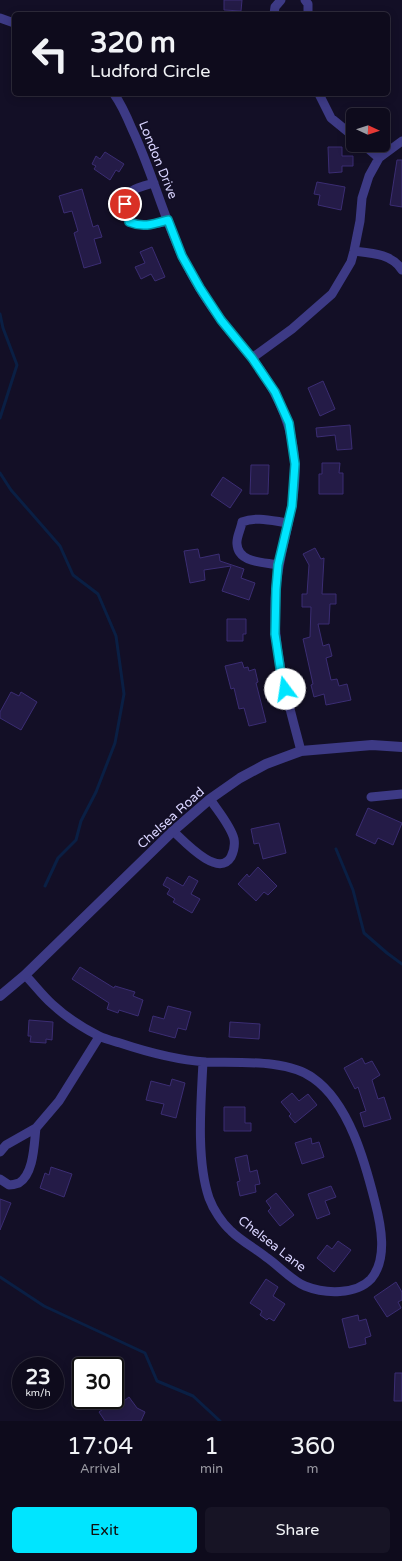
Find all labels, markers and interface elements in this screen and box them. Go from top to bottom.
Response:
text: 320 m [90,26,176,60]
icon: left [24,28,76,80]
text: Ludford Circle [90,60,211,82]
north arrow [346,108,390,152]
map controls [346,108,390,152]
street label: London Drive [135,119,181,201]
pin [108,187,142,221]
icon: arrive [114,193,136,215]
position arrow [264,668,306,710]
street label: Chelsea Road [134,784,208,852]
street label: Chelsea Lane [235,1212,309,1276]
speed limit sign: 30 [72,1357,124,1409]
text: 23 [25,1366,51,1390]
text: km/h [25,1387,51,1399]
text: 17:04 [67,1432,133,1461]
text: 1 [204,1432,219,1461]
text: 360 [290,1432,335,1461]
text: Arrival [80,1461,120,1477]
text: min [200,1461,223,1477]
text: m [307,1461,319,1477]
button: Exit [12,1507,197,1553]
button: Share [205,1507,390,1553]

